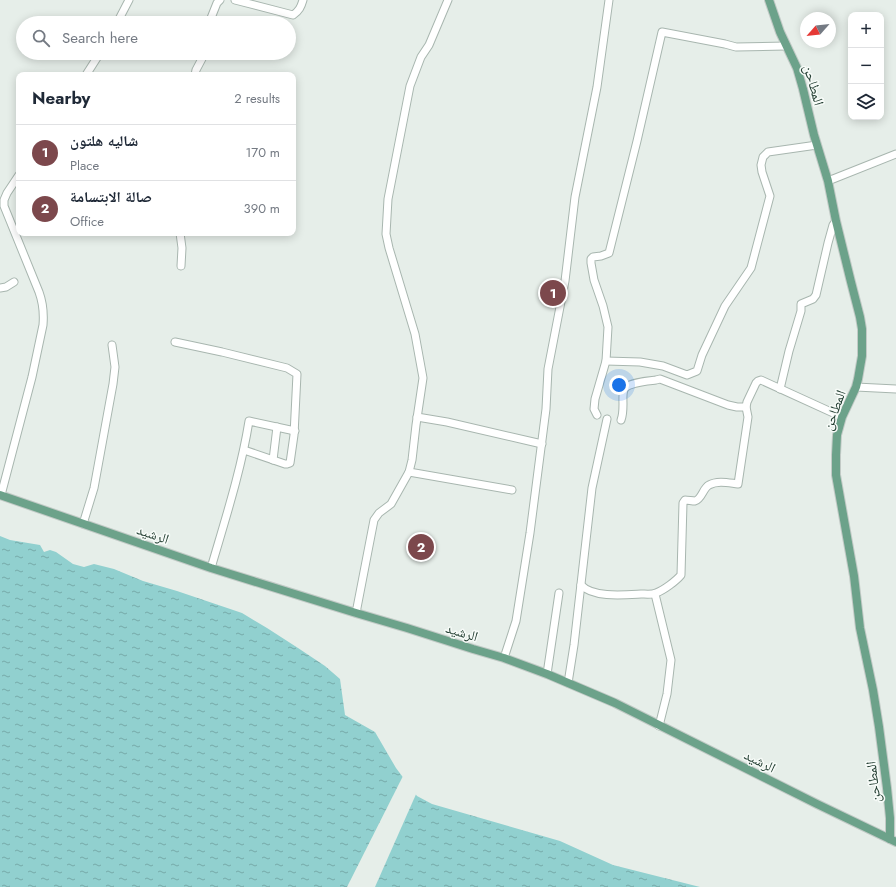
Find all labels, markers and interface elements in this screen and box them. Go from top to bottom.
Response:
north arrow [800,12,836,48]
map controls [848,12,884,120]
button: + [848,12,884,48]
search box [16,16,296,60]
icon: search [30,27,52,49]
text: Search here [62,27,138,49]
button: − [848,48,884,84]
street label: المطاحن [799,62,829,108]
button: layers [848,84,884,120]
text: Nearby [32,86,90,110]
text: 2 results [234,89,280,108]
text: شاليه هلتون [70,130,138,152]
text: 1 [42,143,48,162]
text: 170 m [245,143,280,162]
text: Place [70,156,99,175]
text: صالة الابتسامة [70,186,152,208]
text: 2 [41,199,49,218]
text: 390 m [244,199,280,218]
text: Office [70,212,104,231]
pin: 1 [540,278,566,308]
your location [609,375,629,395]
street label: المطاحن [818,387,850,433]
street label: الرشيد [134,519,172,549]
pin: 2 [408,532,434,562]
street label: الرشيد [443,618,481,646]
street label: الرشيد [741,745,779,777]
street label: المطاحن [861,760,885,804]

